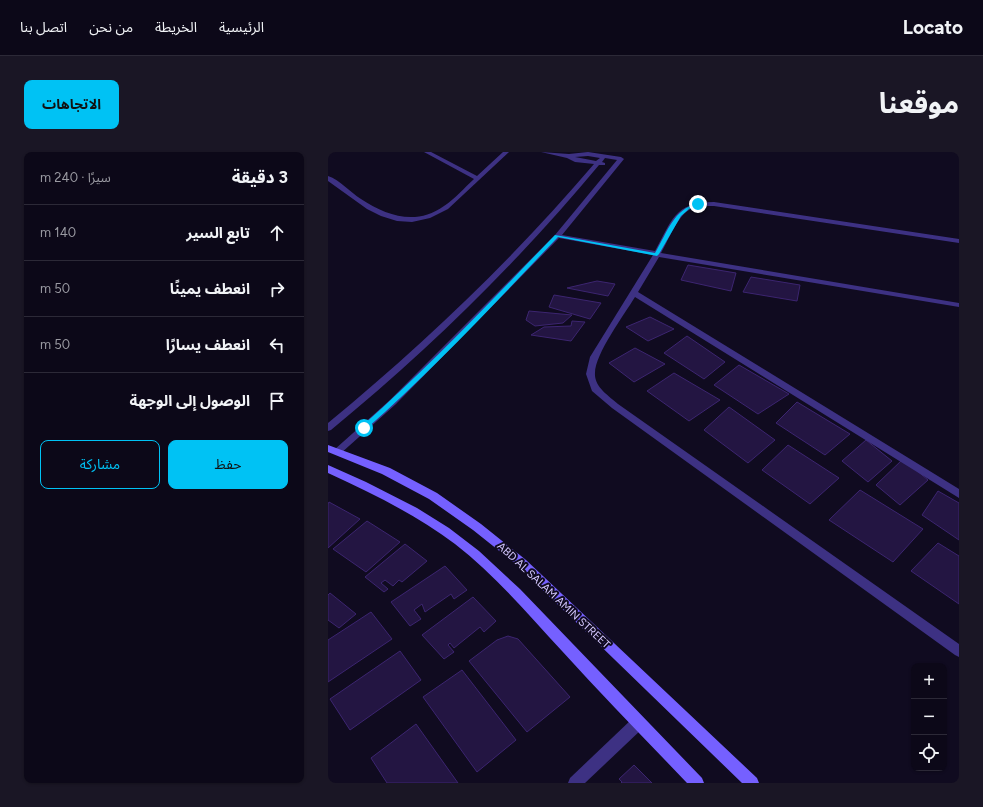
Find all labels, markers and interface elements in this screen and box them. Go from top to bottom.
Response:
text: Locato [903,16,963,39]
text: اتصل بنا [20,19,67,36]
text: من نحن [89,19,133,36]
text: الخريطة [155,19,197,36]
text: الرئيسية [219,19,264,36]
button: الاتجاهات [24,80,119,129]
text: موقعنا [879,86,959,120]
text: 3 دقيقة [232,167,288,187]
text: سيرًا · 240 m [40,170,111,185]
route end [689,195,707,213]
icon: ahead [266,222,288,244]
text: تابع السير [186,224,250,242]
text: 140 m [40,225,76,240]
icon: right [266,278,288,300]
text: انعطف يمينًا [170,280,250,298]
text: 50 m [40,281,70,296]
icon: left [266,334,288,356]
text: انعطف يسارًا [166,336,250,354]
text: 50 m [40,337,70,352]
icon: arrive [266,390,288,412]
text: الوصول إلى الوجهة [130,392,250,410]
route start [355,419,373,437]
button: مشاركة [40,440,160,489]
button: حفظ [168,440,288,489]
street label: ABD AL SALAM AMIN STREET [495,540,613,651]
map controls [911,663,947,771]
button: + [911,663,947,699]
button: − [911,699,947,735]
button: locate [911,735,947,771]

